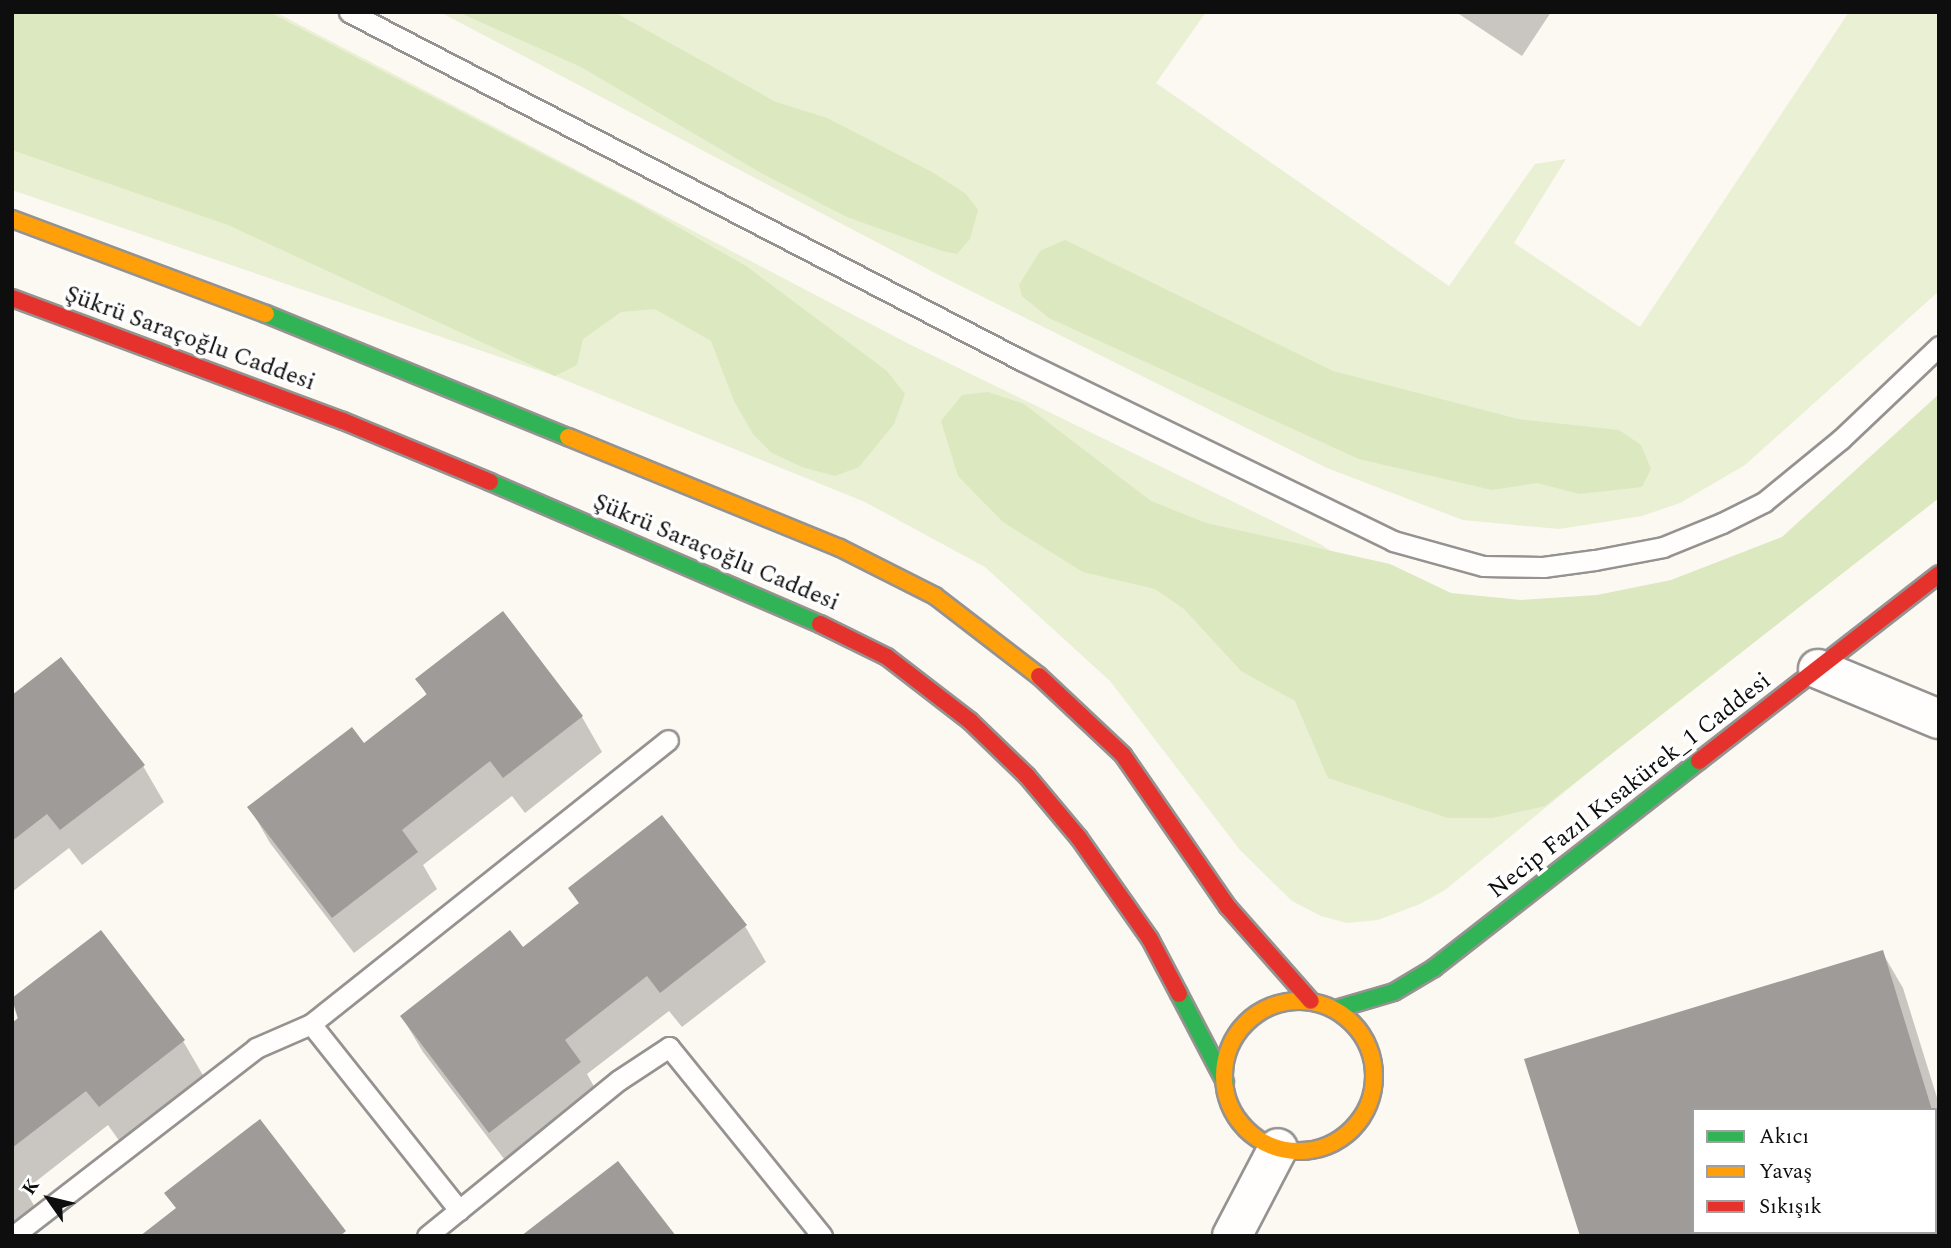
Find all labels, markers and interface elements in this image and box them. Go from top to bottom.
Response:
street label: Şükrü Saraçoğlu Caddesi [61,280,319,398]
street label: Şükrü Saraçoğlu Caddesi [589,488,843,618]
street label: Necip Fazıl Kısakürek_1 Caddesi [1483,667,1777,905]
legend [1692,1108,1937,1234]
text: Akıcı [1759,1121,1809,1153]
text: Yavaş [1759,1156,1812,1188]
north arrow [14,1164,84,1234]
text: K [15,1173,47,1201]
text: Sıkışık [1759,1191,1822,1223]

